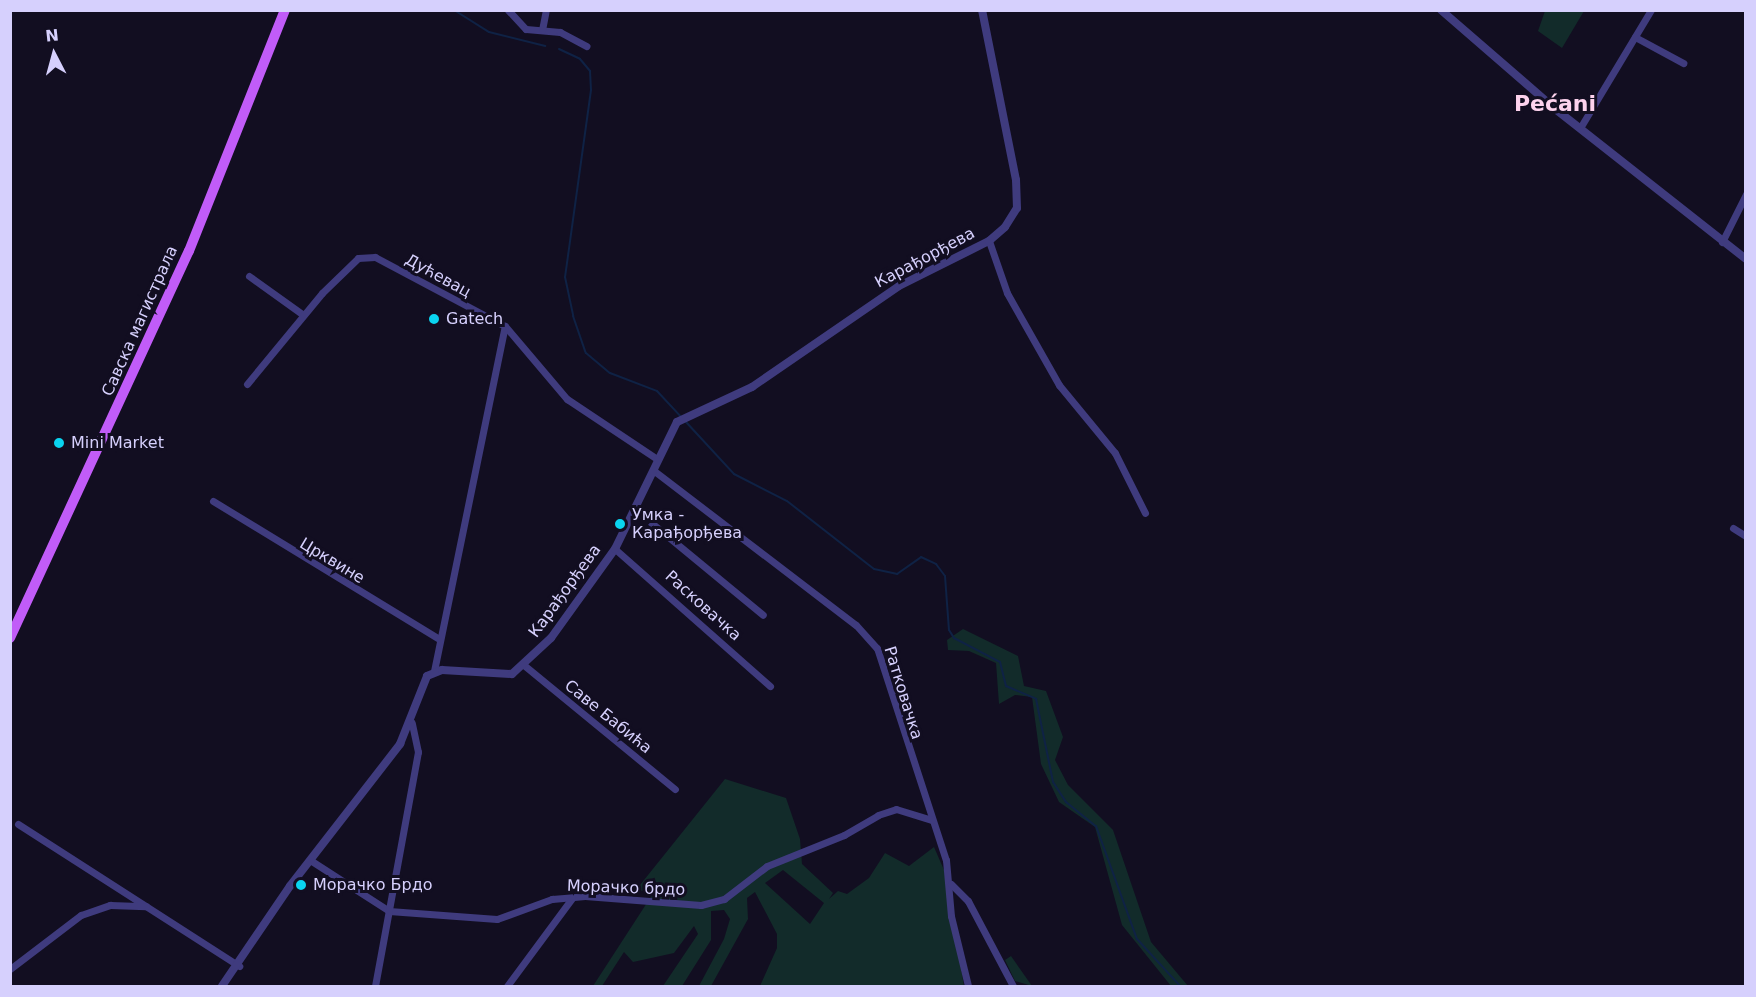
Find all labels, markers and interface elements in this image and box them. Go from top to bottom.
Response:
north arrow [24,24,84,84]
text: N [44,25,60,46]
district label: Pećani [1514,91,1596,117]
street label: Карађорђева [872,224,978,292]
street label: Савска магистрала [98,243,182,399]
street label: Дућевац [402,250,474,302]
place label: Gatech [446,309,503,329]
marker: Gatech [427,312,441,326]
place label: Mini Market [71,433,164,453]
marker: Mini Market [52,436,66,450]
place label: Умка - Карађорђева [632,505,742,543]
marker: Умка - Карађорђева [613,517,627,531]
street label: Црквине [296,534,368,588]
street label: Карађорђева [525,541,605,641]
street label: Расковачка [661,567,745,645]
street label: Ратковачка [880,644,926,742]
street label: Саве Бабића [561,676,655,758]
place label: Морачко Брдо [313,875,433,895]
street label: Морачко брдо [566,876,686,900]
marker: Морачко Брдо [294,878,308,892]

